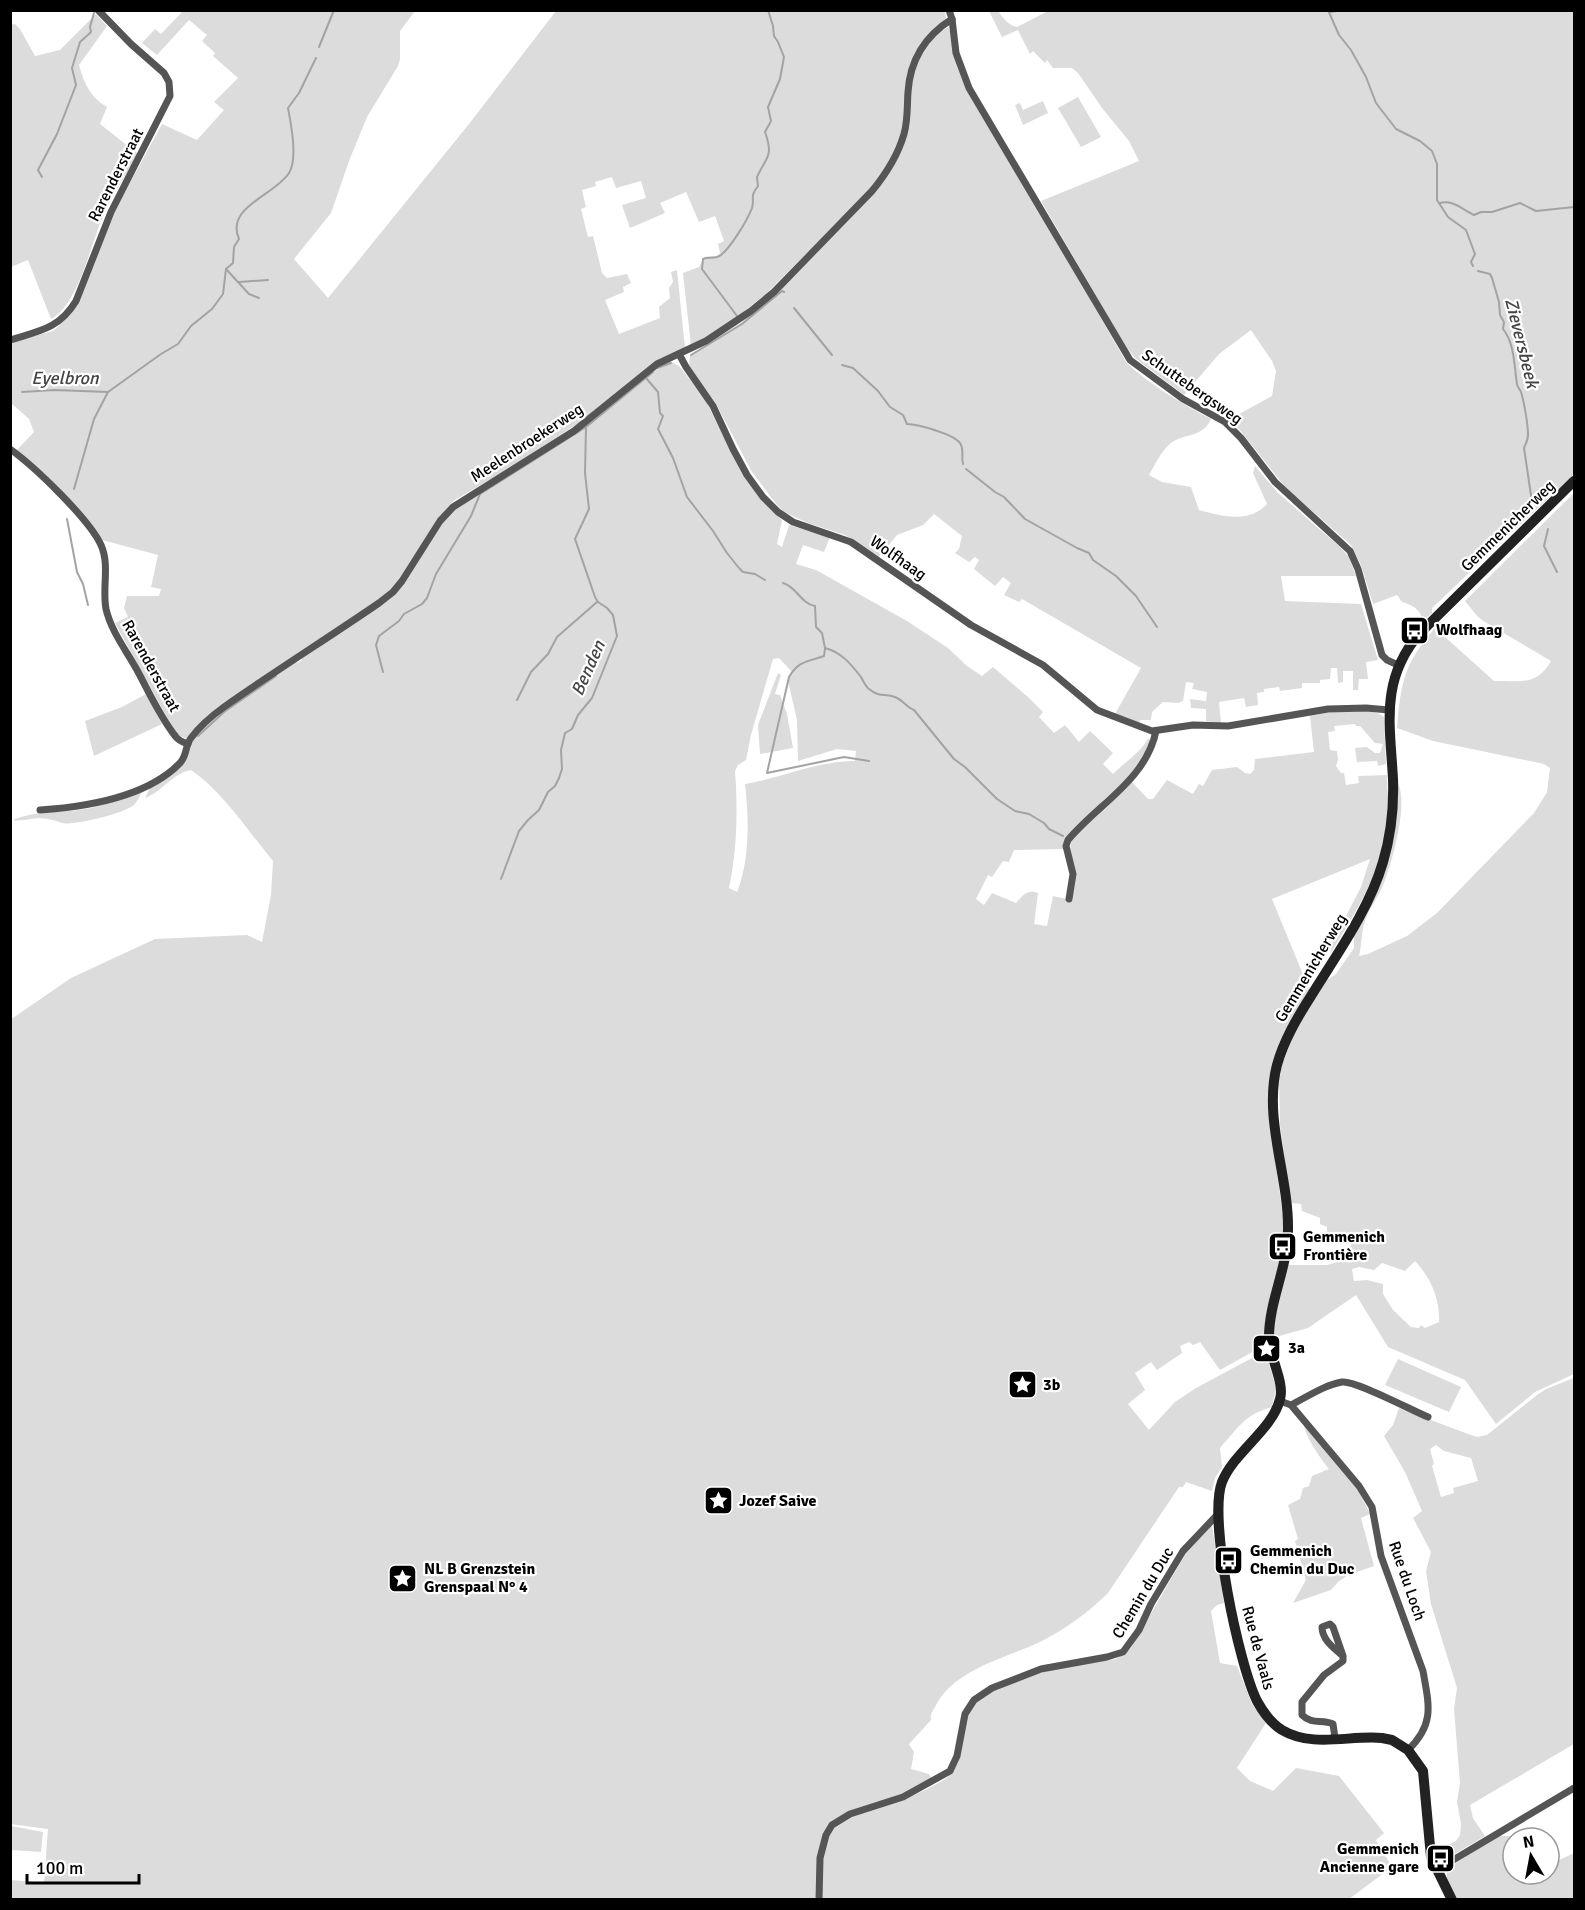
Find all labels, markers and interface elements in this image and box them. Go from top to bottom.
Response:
street label: Rarenderstraat [84,125,148,225]
water label: Zieversbeek [1500,296,1544,392]
street label: Schuttebergsweg [1138,345,1246,429]
water label: Eyelbron [31,367,100,389]
street label: Meelenbroekerweg [467,399,587,487]
street label: Gemmenicherweg [1457,476,1559,576]
street label: Wolfhaag [866,531,930,585]
bus stop icon: Wolfhaag [1399,614,1431,646]
street label: Rarenderstraat [117,616,185,716]
place label: Wolfhaag [1436,620,1503,640]
water label: Benden [566,636,610,699]
street label: Gemmenicherweg [1271,910,1351,1026]
place label: Gemmenich Frontière [1303,1227,1385,1265]
bus stop icon: Gemmenich Frontière [1266,1230,1298,1262]
place icon: 3a [1251,1332,1283,1364]
place label: 3a [1288,1338,1305,1358]
place icon: 3b [1006,1369,1038,1401]
place label: 3b [1043,1375,1061,1395]
place icon: Jozef Saive [702,1485,734,1517]
place label: Jozef Saive [739,1491,816,1511]
street label: Rue du Loch [1384,1539,1430,1623]
place label: Gemmenich Chemin du Duc [1250,1541,1355,1579]
street label: Chemin du Duc [1108,1544,1178,1642]
bus stop icon: Gemmenich Chemin du Duc [1213,1544,1245,1576]
place label: NL B Grenzstein Grenspaal N° 4 [424,1559,536,1597]
place icon: NL B Grenzstein Grenspaal N° 4 [387,1562,419,1594]
street label: Rue de Vaals [1237,1604,1279,1692]
north arrow [1501,1826,1561,1886]
text: N [1521,1831,1536,1853]
place label: Gemmenich Ancienne gare [1320,1839,1419,1877]
bus stop icon: Gemmenich Ancienne gare [1424,1842,1456,1874]
scale bar [27,1847,140,1885]
text: 100 m [36,1857,83,1879]

